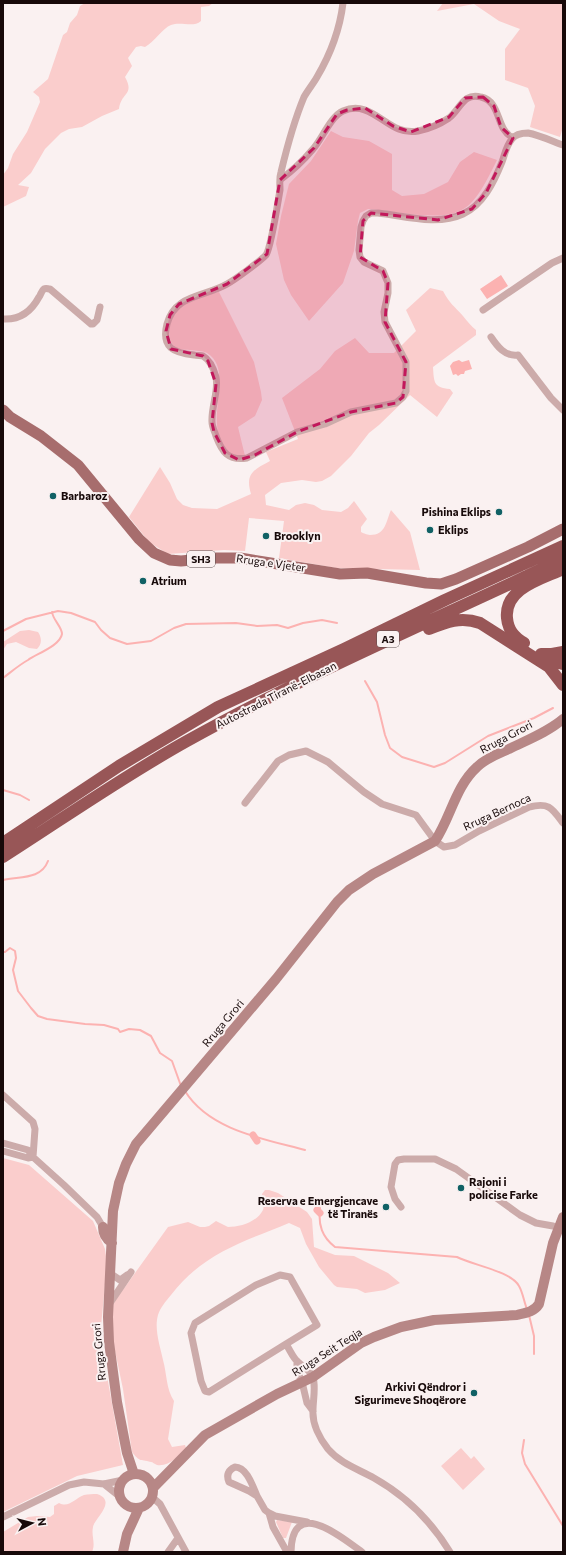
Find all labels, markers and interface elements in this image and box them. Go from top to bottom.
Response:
place label: Barbaroz [61,489,108,502]
marker: Barbaroz [48,491,58,501]
place label: Pishina Eklips [422,505,491,518]
marker: Pishina Eklips [494,507,504,517]
place label: Eklips [438,523,468,536]
marker: Eklips [425,525,435,535]
place label: Brooklyn [274,529,321,542]
marker: Brooklyn [261,531,271,541]
road number: SH3 [187,551,215,567]
street label: Rruga e Vjeter [235,551,307,574]
place label: Atrium [151,574,187,587]
marker: Atrium [138,576,148,586]
road number: A3 [377,631,399,647]
street label: Autostrada Tiranë-Elbasan [213,658,338,731]
street label: Rruga Grori [477,717,534,756]
street label: Rruga Bernoca [461,790,533,833]
street label: Rruga Grori [199,996,246,1049]
place label: Rajoni i policise Farke [469,1175,538,1201]
marker: Rajoni i policise Farke [456,1183,466,1193]
place label: Reserva e Emergjencave të Tiranës [258,1194,378,1220]
marker: Reserva e Emergjencave të Tiranës [381,1202,391,1212]
street label: Rruga Grori [89,1323,108,1381]
street label: Rruga Seit Teqja [289,1325,364,1378]
place label: Arkivi Qëndror i Sigurimeve Shoqërore [355,1380,466,1406]
marker: Arkivi Qëndror i Sigurimeve Shoqërore [469,1388,479,1398]
north arrow [12,1503,52,1543]
text: N [35,1517,49,1527]

